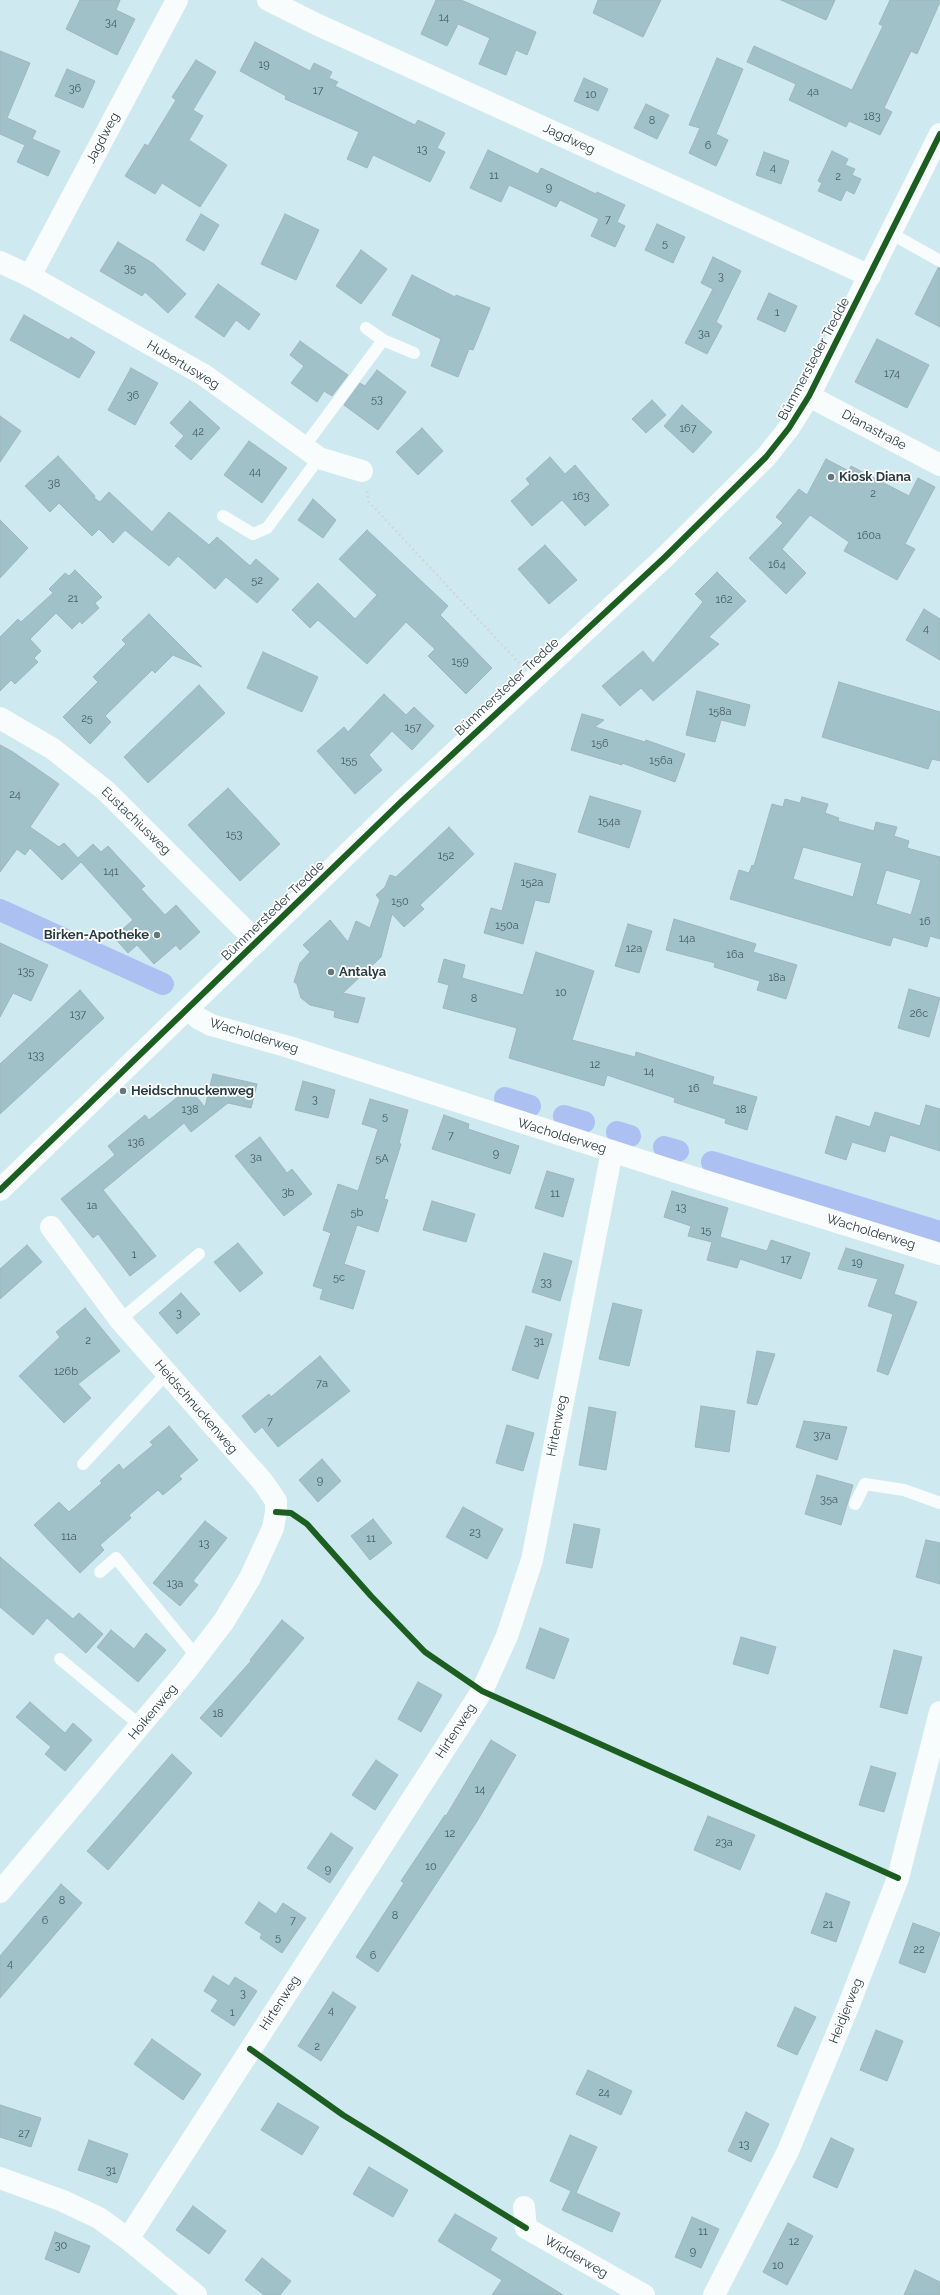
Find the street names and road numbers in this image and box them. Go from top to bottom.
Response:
street label: Jagdweg [83,110,123,166]
street label: Jagdweg [541,120,597,158]
street label: Bümmersteder Tredde [775,295,853,423]
street label: Hubertusweg [144,337,222,393]
street label: Dianastraße [839,406,909,454]
street label: Bümmersteder Tredde [452,635,562,739]
street label: Eustachiusweg [98,784,174,858]
street label: Bümmersteder Tredde [218,858,328,964]
street label: Wacholderweg [208,1015,300,1057]
street label: Wacholderweg [516,1115,608,1157]
street label: Wacholderweg [825,1211,917,1253]
street label: Heidschnuckenweg [151,1357,241,1457]
street label: Hirtenweg [543,1394,571,1458]
street label: Hoikenweg [125,1681,181,1743]
street label: Hirtenweg [432,1701,480,1761]
street label: Hirtenweg [256,1973,304,2033]
street label: Heidjerweg [826,1976,866,2046]
street label: Widderweg [541,2233,611,2281]

